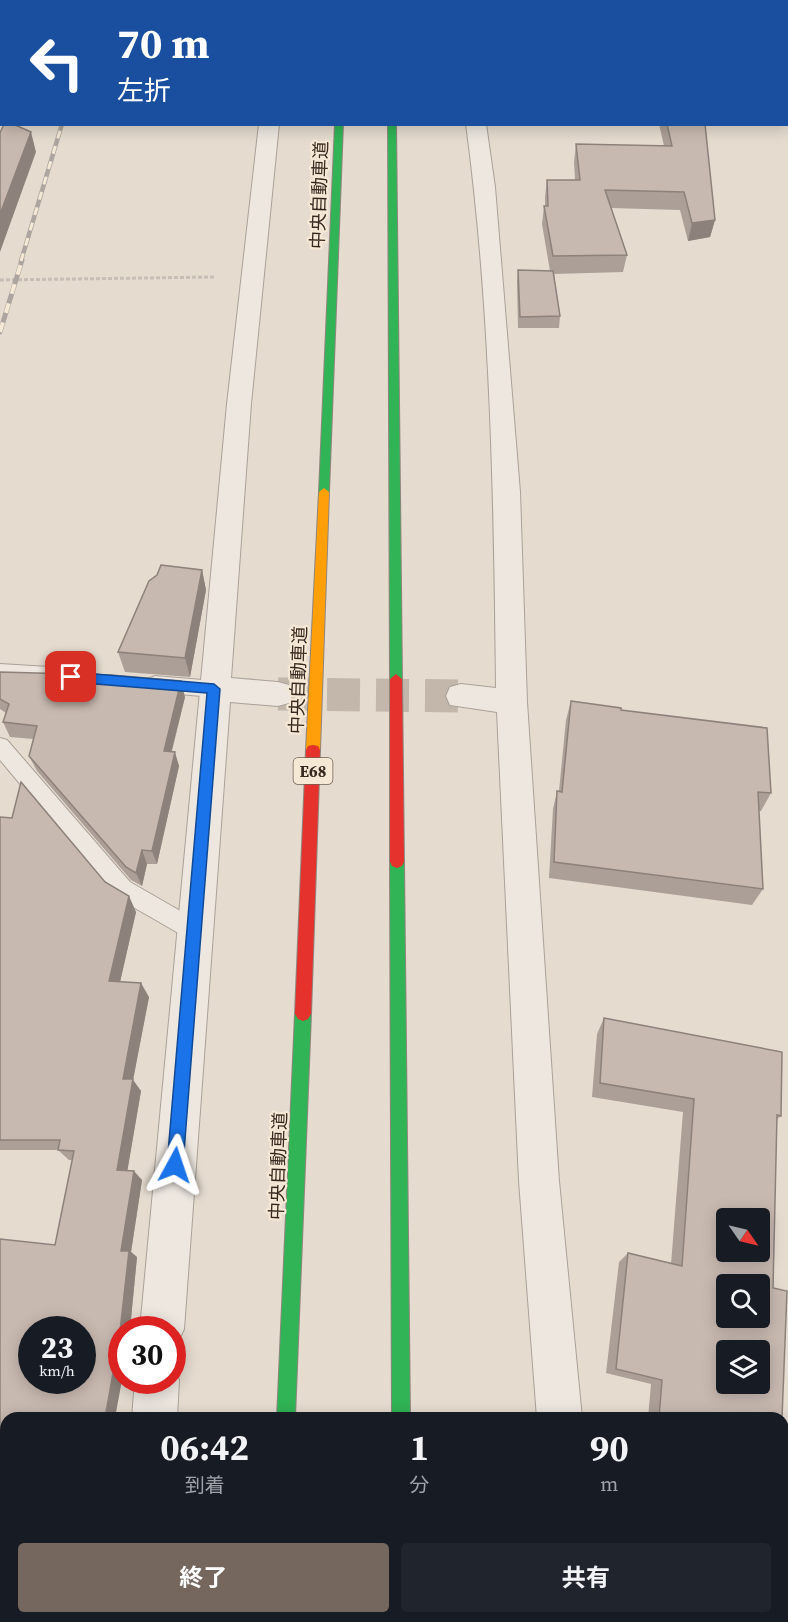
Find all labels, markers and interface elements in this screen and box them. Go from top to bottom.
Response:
text: 70 m [117,14,210,72]
icon: left [18,24,96,102]
text: 左折 [117,72,171,109]
street label: 中央自動車道 [305,141,333,249]
street label: 中央自動車道 [284,626,312,734]
pin [45,651,96,702]
icon: arrive [54,660,87,693]
road number: E68 [294,758,332,784]
street label: 中央自動車道 [264,1112,292,1220]
position arrow [143,1133,207,1197]
north arrow [716,1208,770,1262]
map controls [716,1208,770,1394]
button: search [716,1274,770,1328]
speed limit sign: 30 [108,1316,186,1394]
text: 23 [41,1327,73,1368]
button: layers [716,1340,770,1394]
text: km/h [39,1360,75,1381]
text: 06:42 [160,1423,249,1472]
text: 1 [410,1423,429,1472]
text: 90 [590,1424,629,1473]
text: m [600,1470,618,1498]
text: 到着 [185,1471,225,1499]
text: 分 [409,1471,429,1499]
button: 終了 [18,1543,389,1612]
button: 共有 [401,1543,771,1612]

